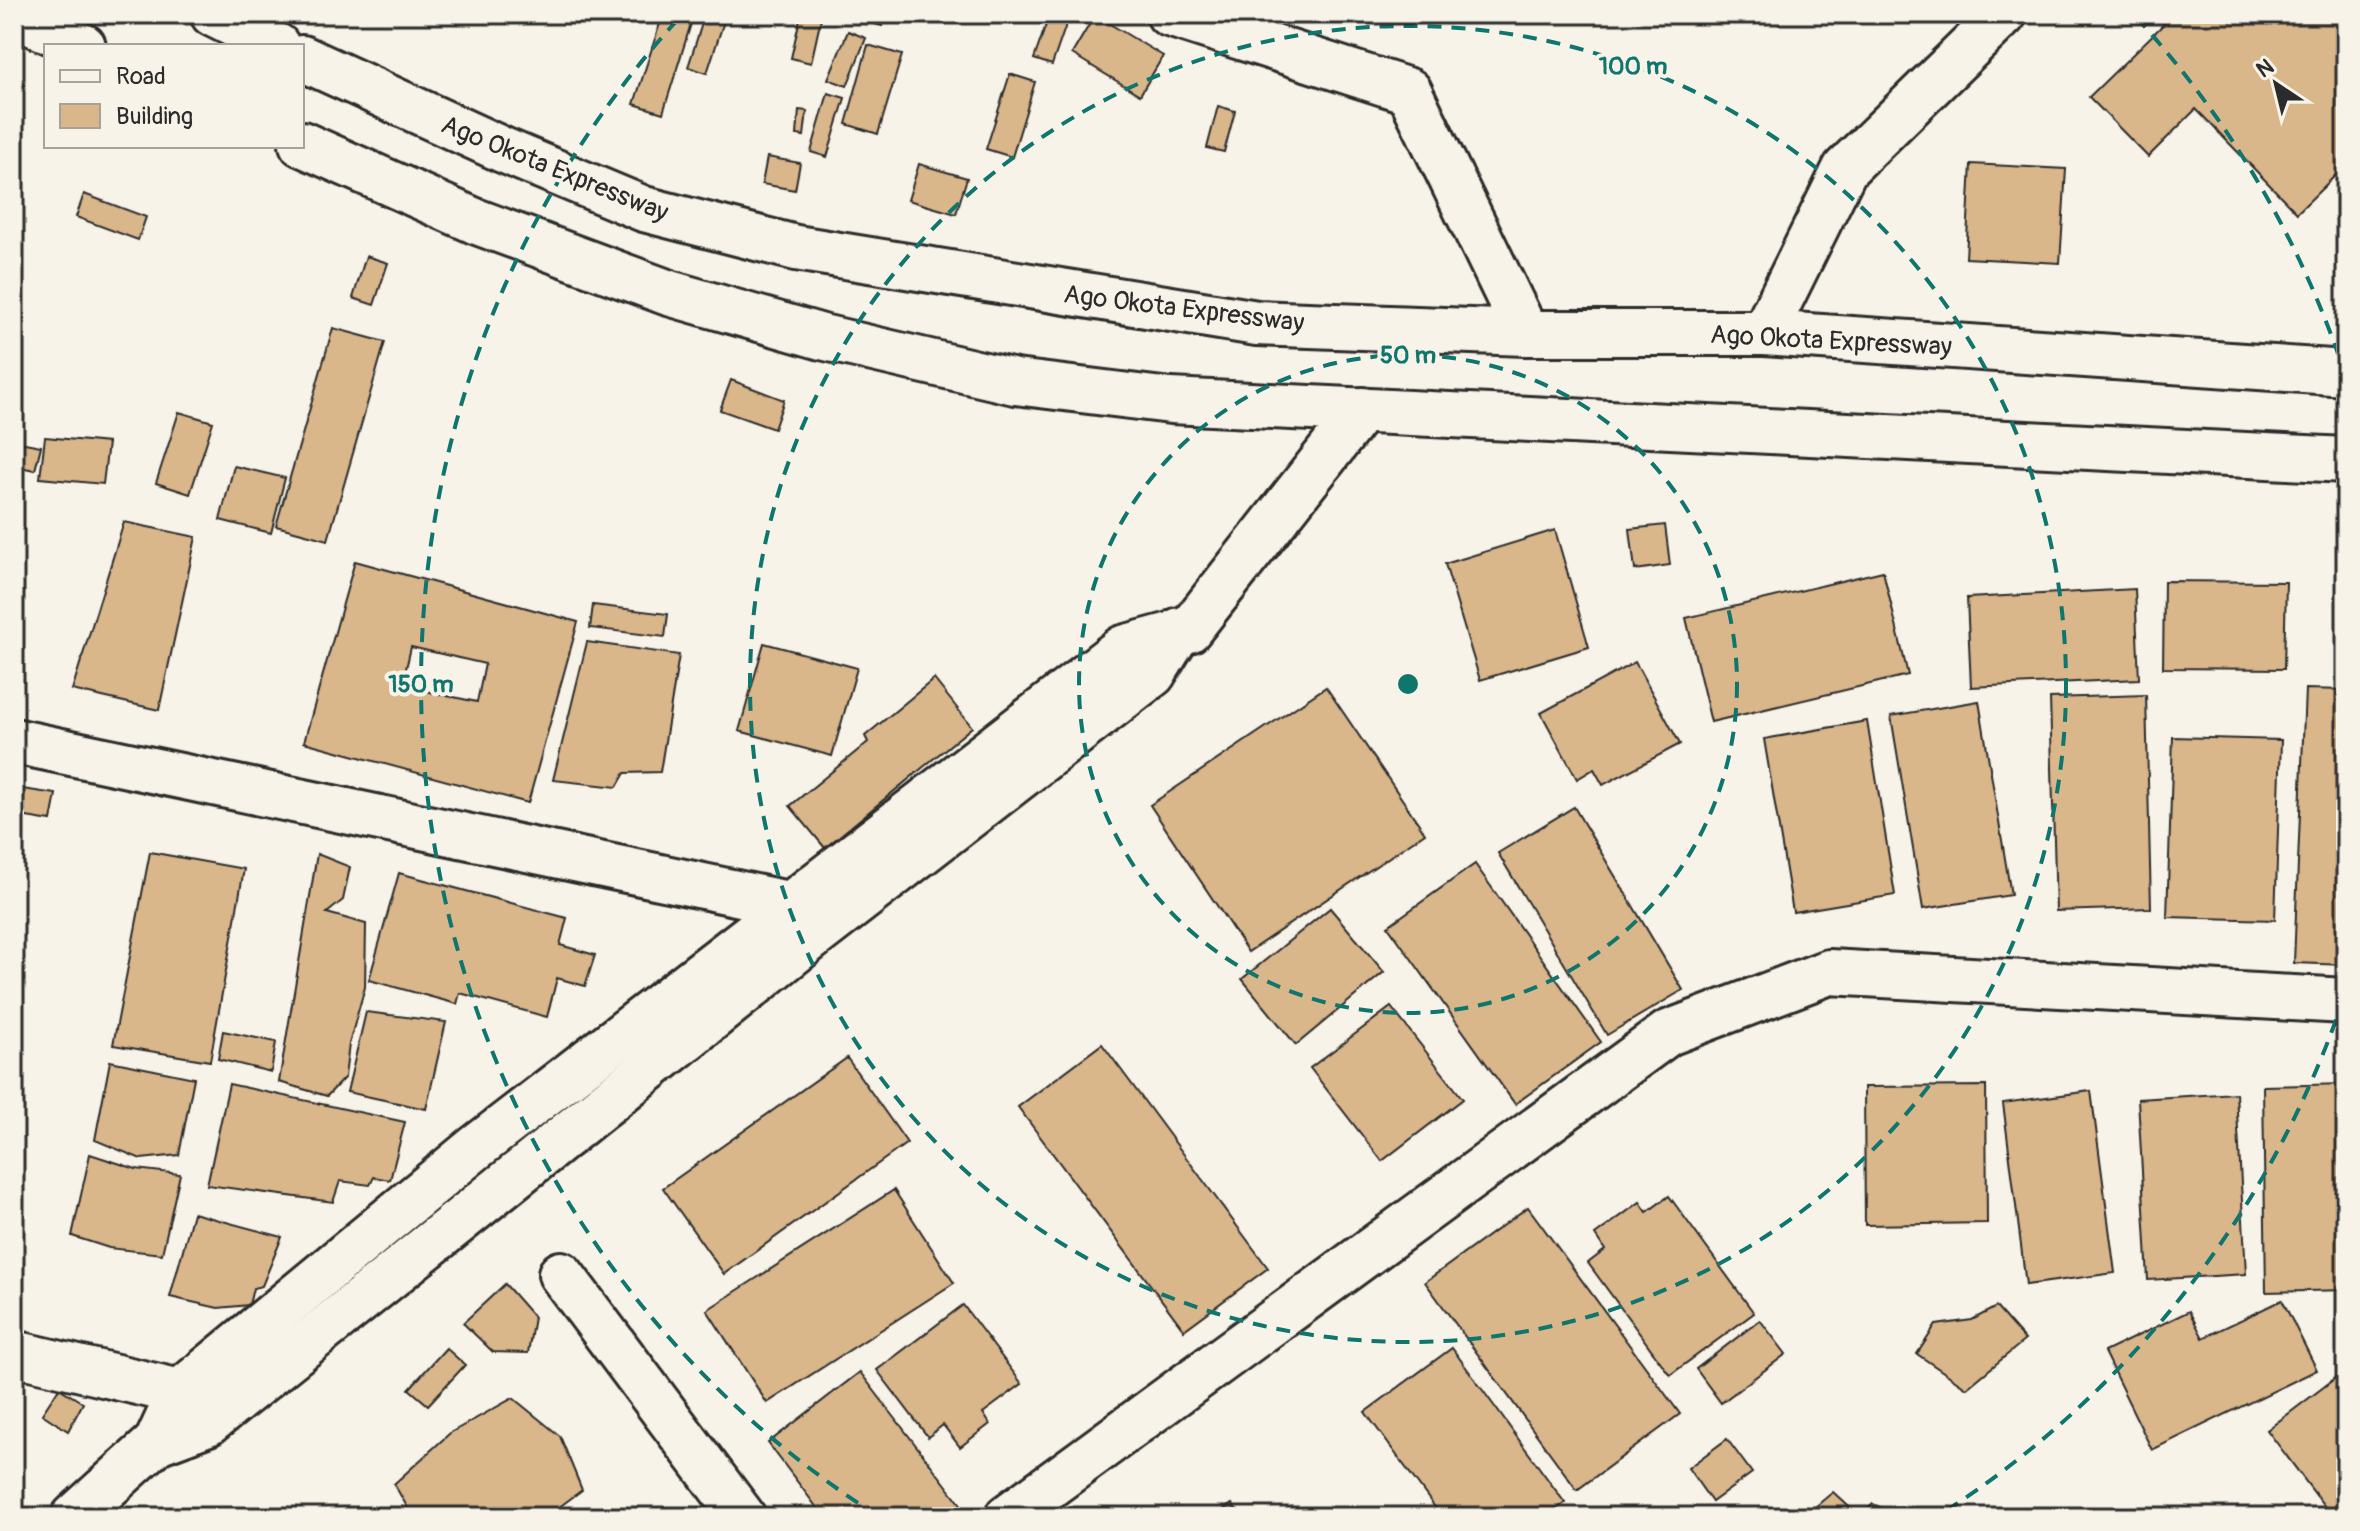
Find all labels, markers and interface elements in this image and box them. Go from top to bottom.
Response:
legend [44,44,304,148]
north arrow [2236,44,2316,124]
text: 100 m [1599,52,1667,81]
text: N [2251,53,2279,84]
text: Road [116,62,166,91]
text: Building [116,102,193,131]
street label: Ago Okota Expressway [436,109,673,229]
street label: Ago Okota Expressway [1062,278,1306,340]
street label: Ago Okota Expressway [1709,319,1953,363]
text: 50 m [1380,341,1436,370]
text: 150 m [388,670,454,699]
centre of rings [1394,670,1422,698]

